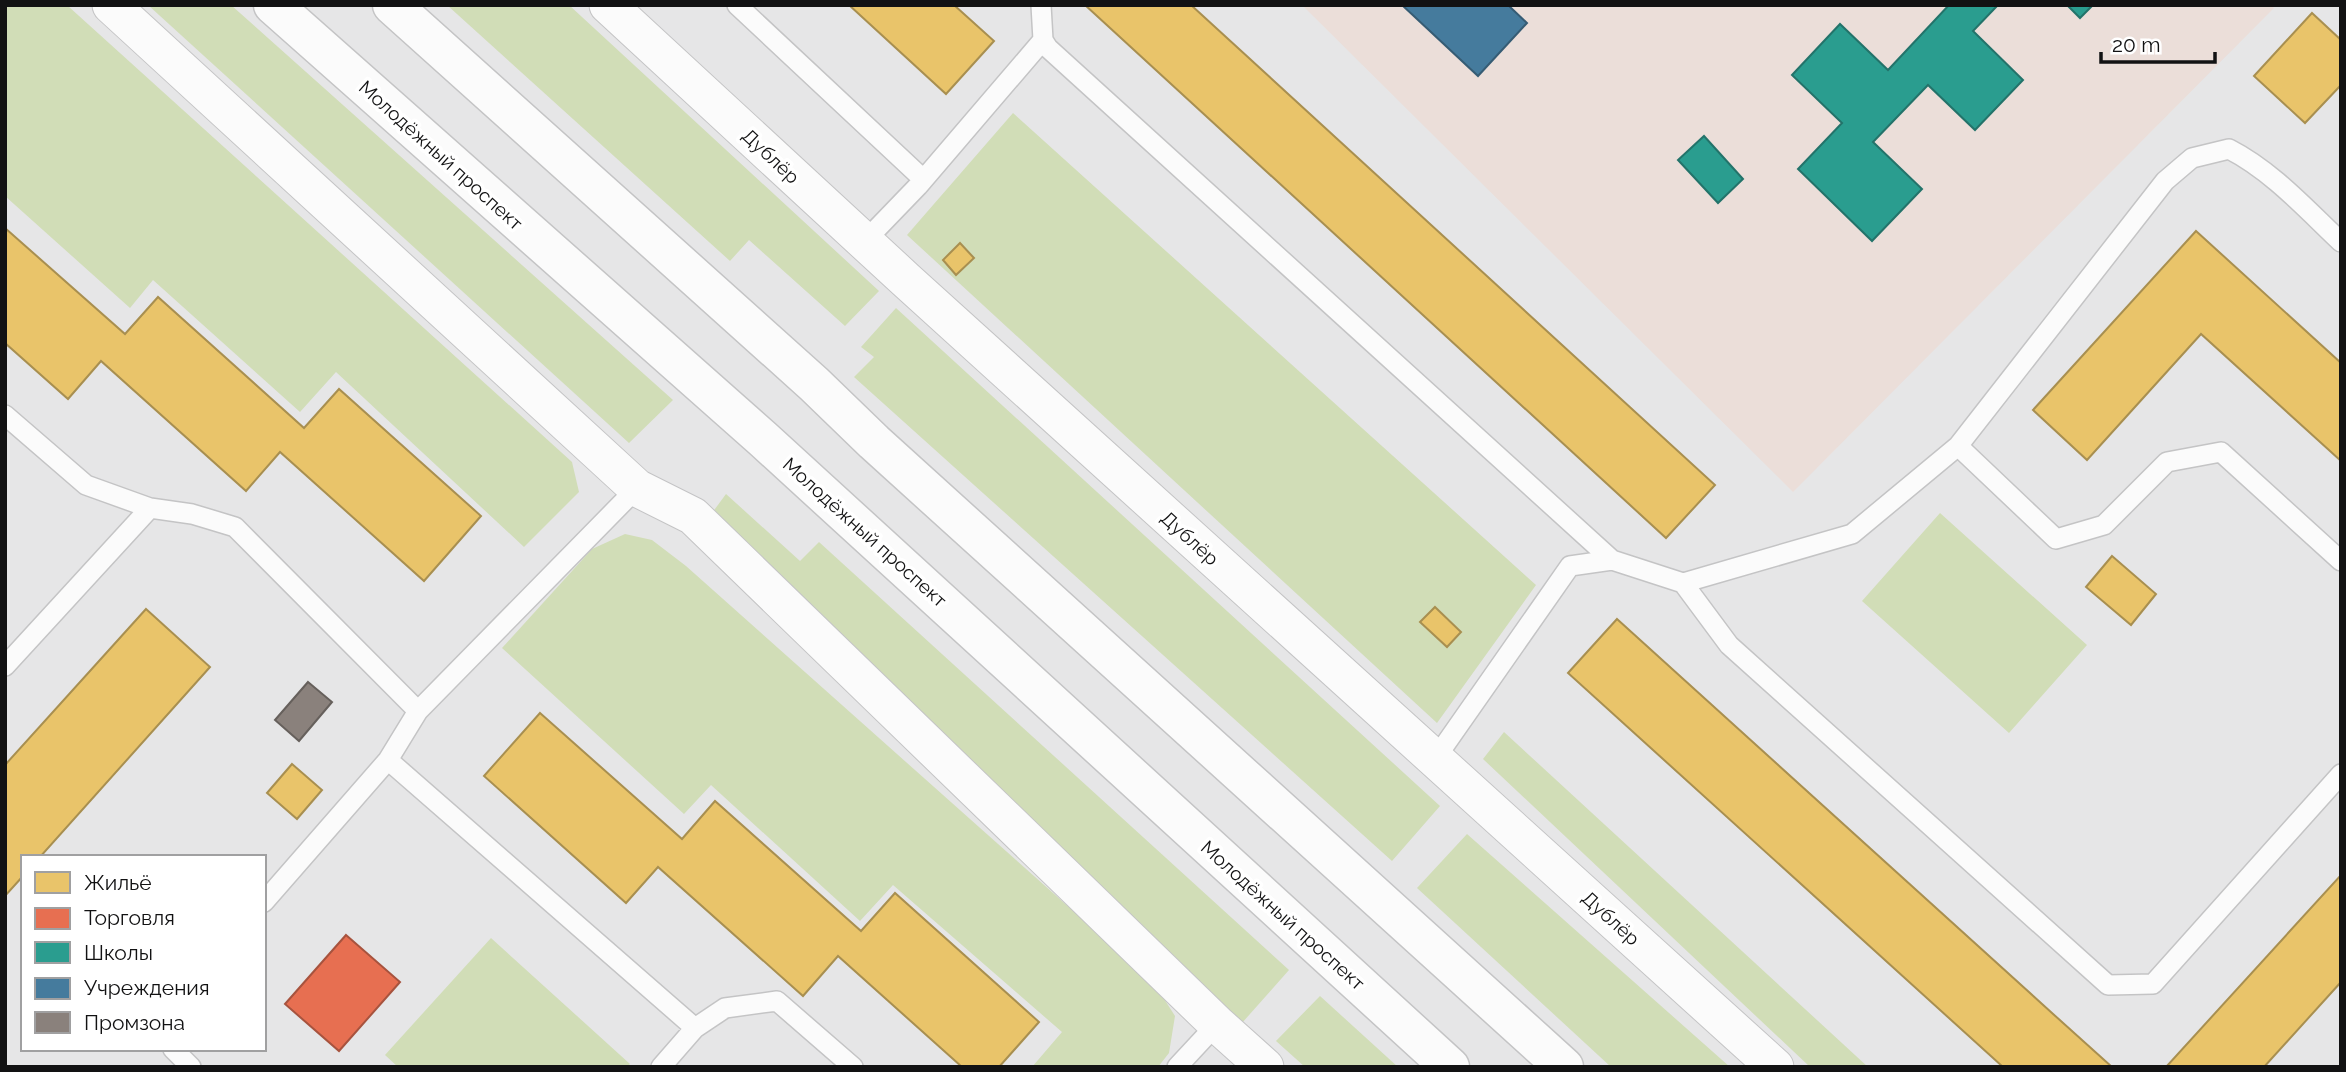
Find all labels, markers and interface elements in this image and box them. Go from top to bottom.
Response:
scale bar [2101,21,2215,65]
text: 20 m [2112,32,2160,57]
street label: Молодёжный проспект [355,76,527,234]
street label: Дублёр [738,124,804,188]
street label: Молодёжный проспект [779,453,951,611]
street label: Дублёр [1157,506,1223,570]
street label: Молодёжный проспект [1197,836,1369,994]
legend [21,855,266,1051]
text: Жильё [84,870,152,895]
street label: Дублёр [1578,886,1644,950]
text: Торговля [84,905,175,930]
text: Школы [84,940,153,965]
text: Учреждения [84,975,210,1000]
text: Промзона [84,1010,185,1035]

